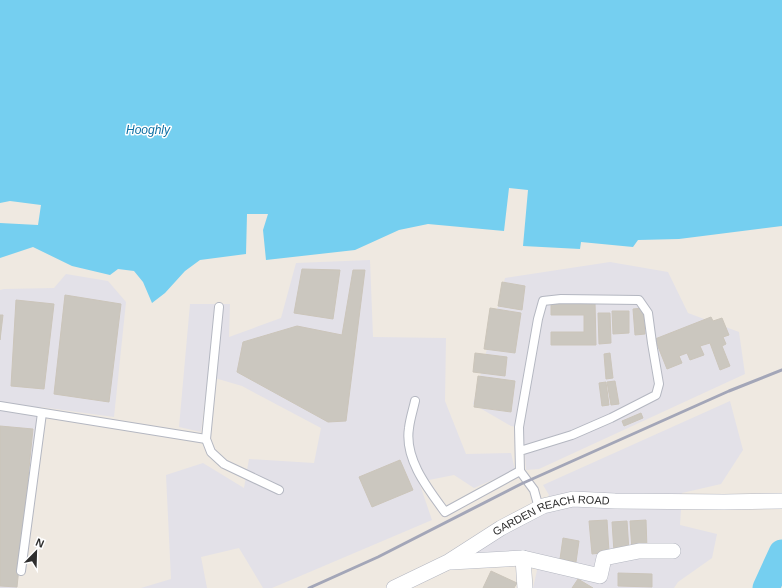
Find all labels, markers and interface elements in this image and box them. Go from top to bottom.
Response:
water label: Hooghly [126,123,171,137]
street label: GARDEN REACH ROAD [490,493,610,538]
north arrow [16,532,56,572]
text: N [34,536,46,550]

